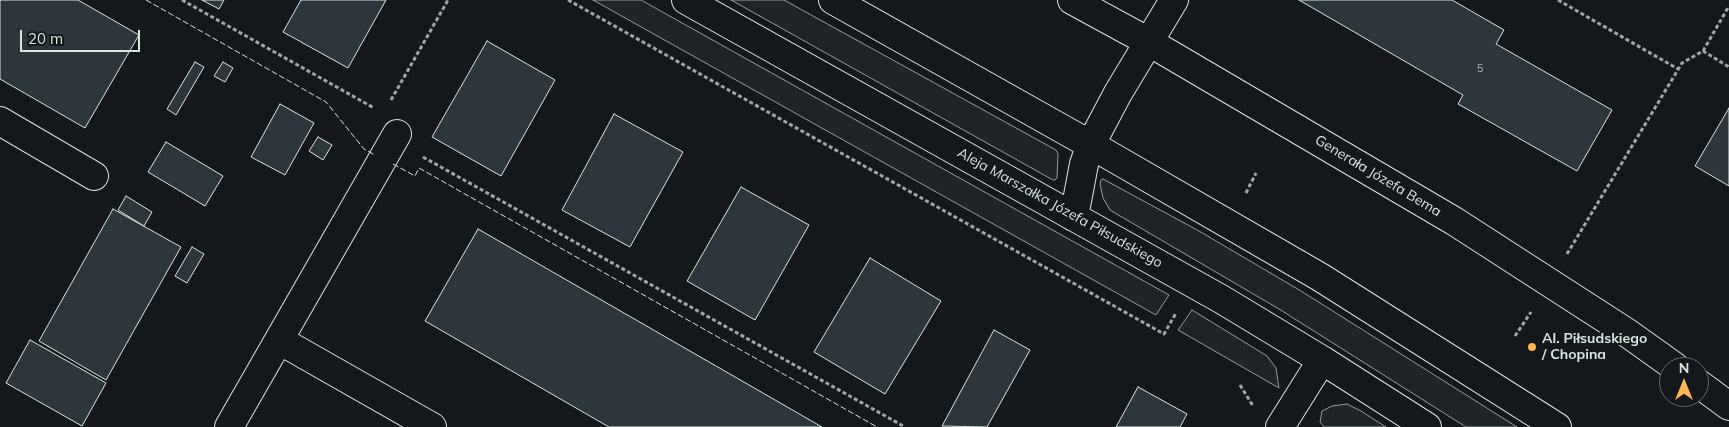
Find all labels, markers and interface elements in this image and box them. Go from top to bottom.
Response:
scale bar [22,20,142,52]
text: 20 m [28,29,63,48]
house number: 5 [1477,62,1483,76]
street label: Generała Józefa Bema [1312,132,1444,220]
street label: Aleja Marszałka Józefa Piłsudskiego [955,144,1165,272]
place label: Al. Piłsudskiego / Chopina [1542,331,1647,364]
marker: Al. Piłsudskiego / Chopina [1526,341,1538,353]
north arrow [1659,357,1709,407]
text: N [1679,359,1689,377]

